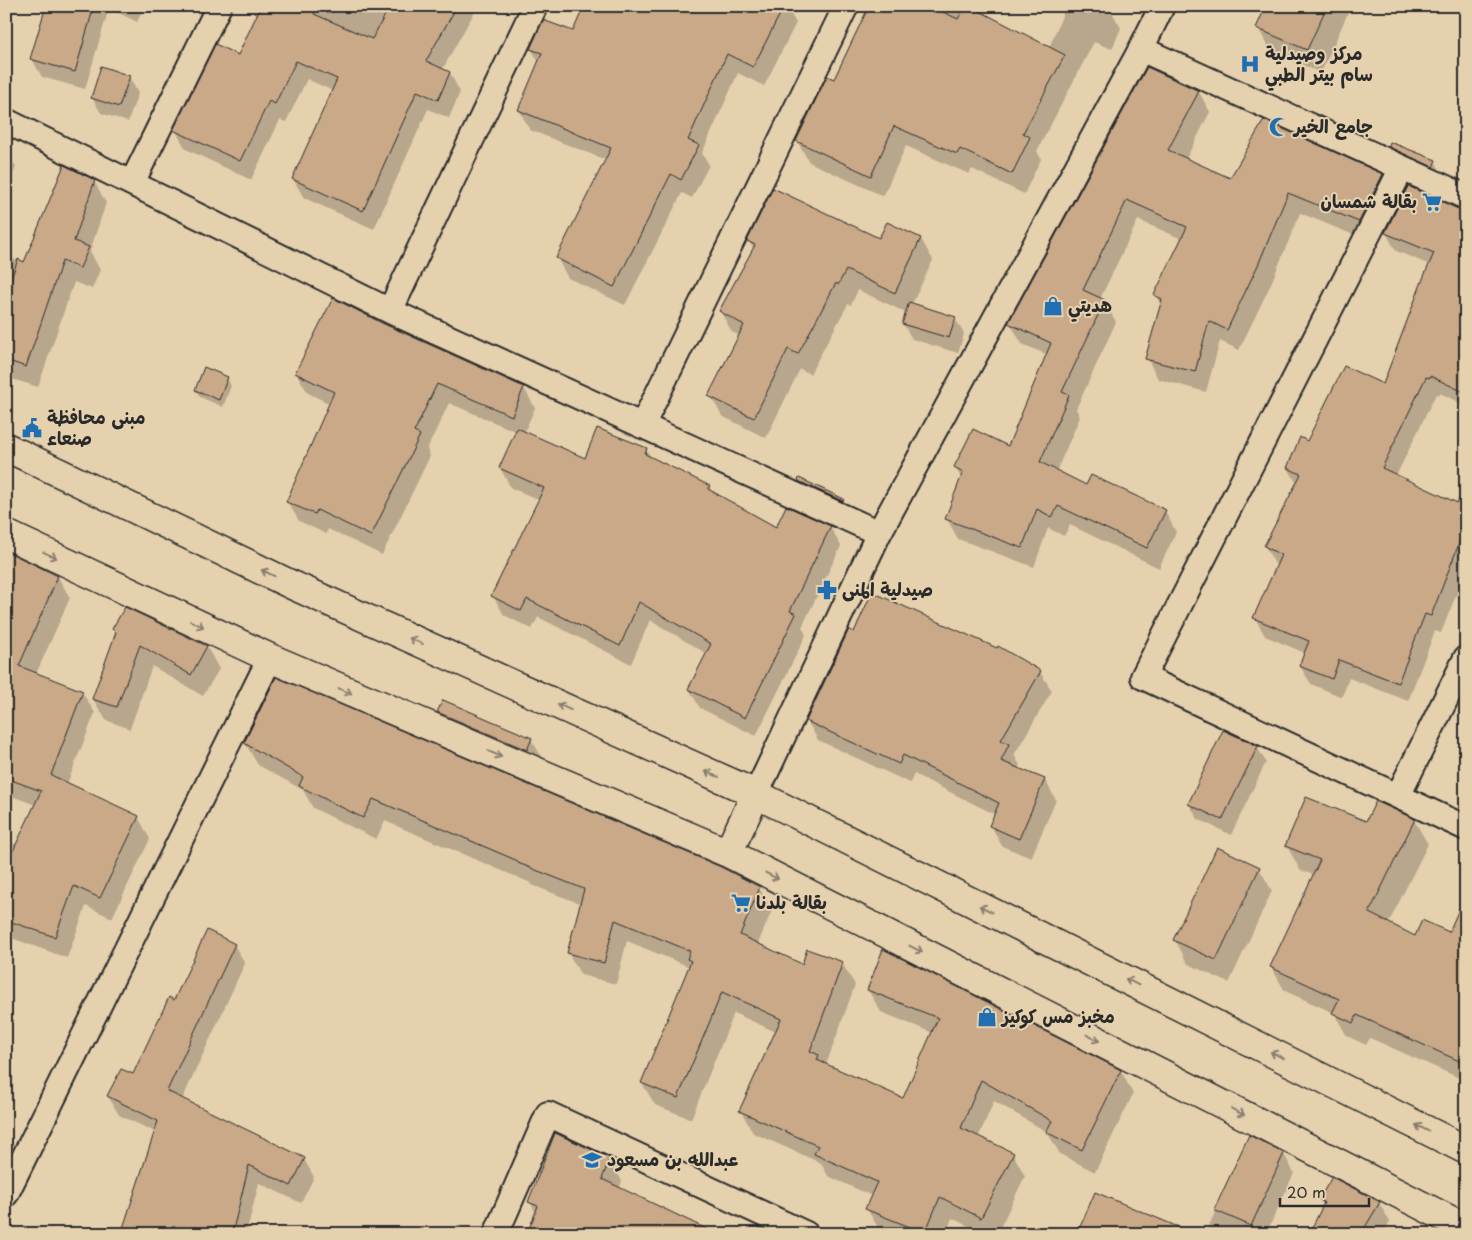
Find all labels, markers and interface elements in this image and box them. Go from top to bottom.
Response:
place label: مركز وصيدلية سام بيتر الطبي [1265,39,1373,91]
hospital icon: مركز وصيدلية سام بيتر الطبي [1239,53,1261,75]
place label: جامع الخير [1292,112,1373,140]
mosque icon: جامع الخير [1268,116,1290,138]
place label: بقالة شمسان [1321,187,1417,214]
supermarket icon: بقالة شمسان [1421,191,1443,213]
place label: هديتي [1068,291,1112,322]
shop icon: هديتي [1042,295,1064,317]
place label: مبنى محافظة صنعاء [47,403,145,451]
public building icon: مبنى محافظة صنعاء [21,417,43,439]
one-way arrow [42,550,57,560]
one-way arrow [260,568,275,578]
place label: صيدلية المنى [842,575,933,602]
pharmacy icon: صيدلية المنى [816,579,838,601]
one-way arrow [189,620,204,629]
one-way arrow [408,635,423,645]
one-way arrow [338,687,353,696]
one-way arrow [557,702,572,712]
one-way arrow [487,750,502,760]
one-way arrow [705,768,720,778]
one-way arrow [764,871,779,881]
place label: بقالة بلدنا [756,888,827,915]
supermarket icon: بقالة بلدنا [730,892,752,914]
one-way arrow [979,904,994,914]
one-way arrow [909,944,924,954]
one-way arrow [1125,977,1140,986]
place label: مخبز مس كوكيز [1000,1002,1115,1029]
shop icon: مخبز مس كوكيز [976,1006,998,1028]
one-way arrow [1085,1033,1100,1043]
one-way arrow [1270,1050,1285,1059]
one-way arrow [1230,1107,1245,1117]
one-way arrow [1415,1123,1430,1132]
place label: عبدالله بن مسعود [607,1145,738,1172]
school or university icon: عبدالله بن مسعود [581,1149,603,1171]
scale bar [1280,1175,1368,1207]
text: 20 m [1287,1180,1326,1203]

